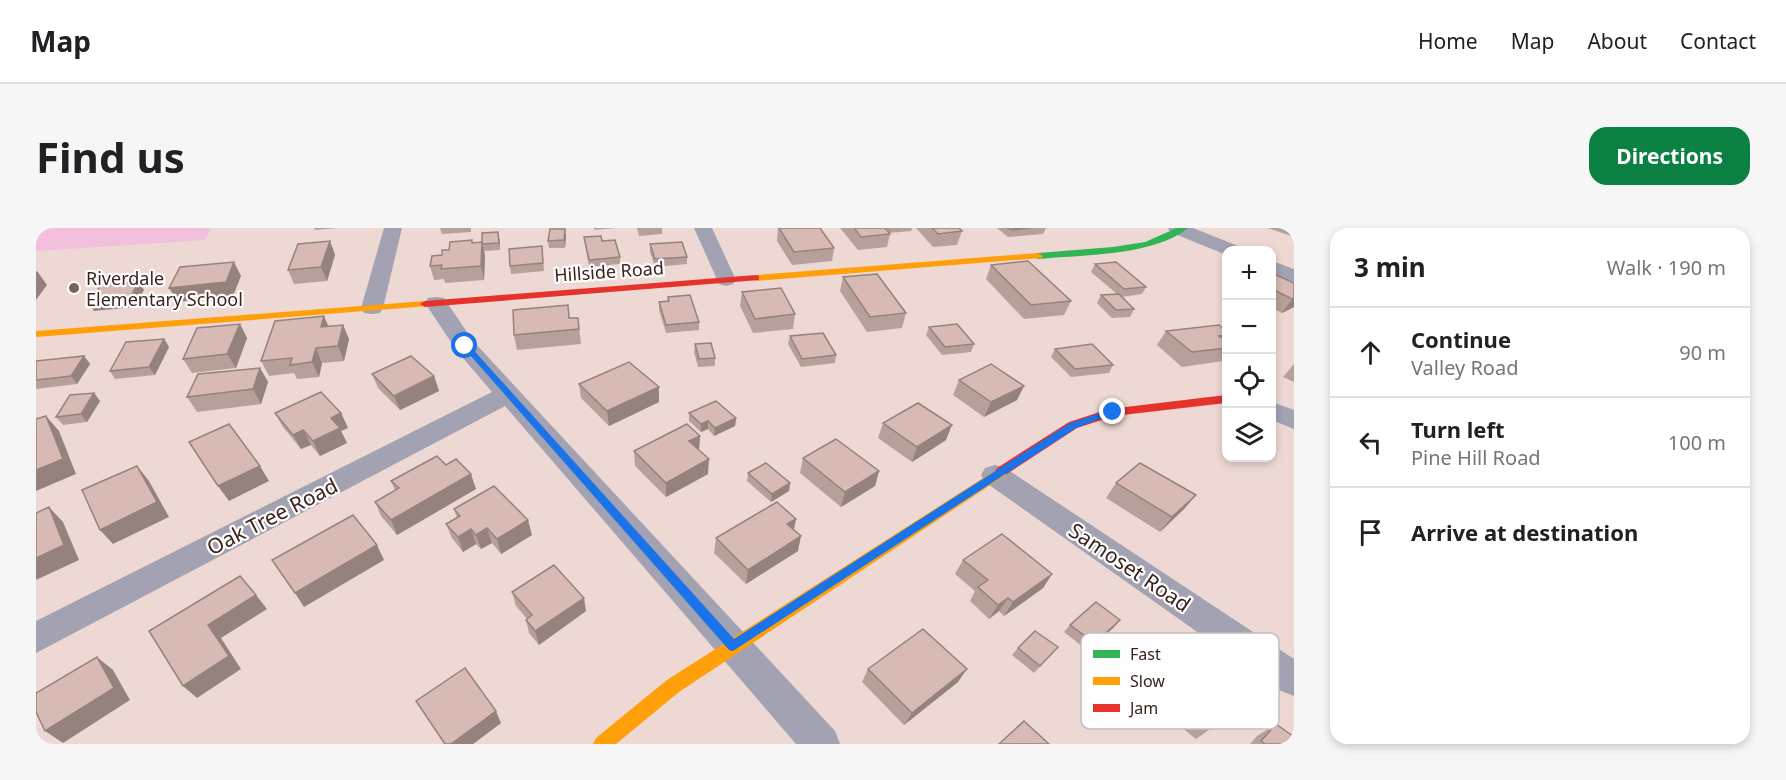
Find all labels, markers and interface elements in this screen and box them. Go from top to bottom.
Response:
text: Map [30,22,91,60]
text: Home [1418,27,1478,55]
text: Map [1511,27,1554,55]
text: About [1587,27,1647,55]
text: Contact [1680,27,1756,55]
button: Directions [1589,127,1750,185]
text: Find us [36,128,185,185]
map controls [1222,246,1276,462]
button: + [1222,246,1276,300]
text: 3 min [1354,249,1426,285]
text: Walk · 190 m [1607,254,1726,281]
street label: Hillside Road [553,255,665,287]
place label: Riverdale Elementary School [86,266,243,311]
marker: Riverdale Elementary School [67,281,81,295]
button: − [1222,300,1276,354]
text: Continue [1411,324,1511,354]
route start [451,332,477,358]
icon: ahead [1354,336,1387,369]
text: 90 m [1679,339,1726,366]
button: locate [1222,354,1276,408]
text: Valley Road [1411,354,1518,381]
route end [1099,398,1125,424]
button: layers [1222,408,1276,462]
text: Turn left [1411,414,1505,444]
icon: left [1354,426,1387,459]
text: 100 m [1668,429,1726,456]
text: Pine Hill Road [1411,444,1541,471]
street label: Oak Tree Road [202,471,342,561]
street label: Samoset Road [1064,516,1196,618]
icon: arrive [1354,516,1387,549]
text: Arrive at destination [1411,517,1638,547]
legend [1081,633,1279,729]
text: Fast [1130,643,1161,665]
text: Slow [1130,670,1165,692]
text: Jam [1128,697,1158,719]

